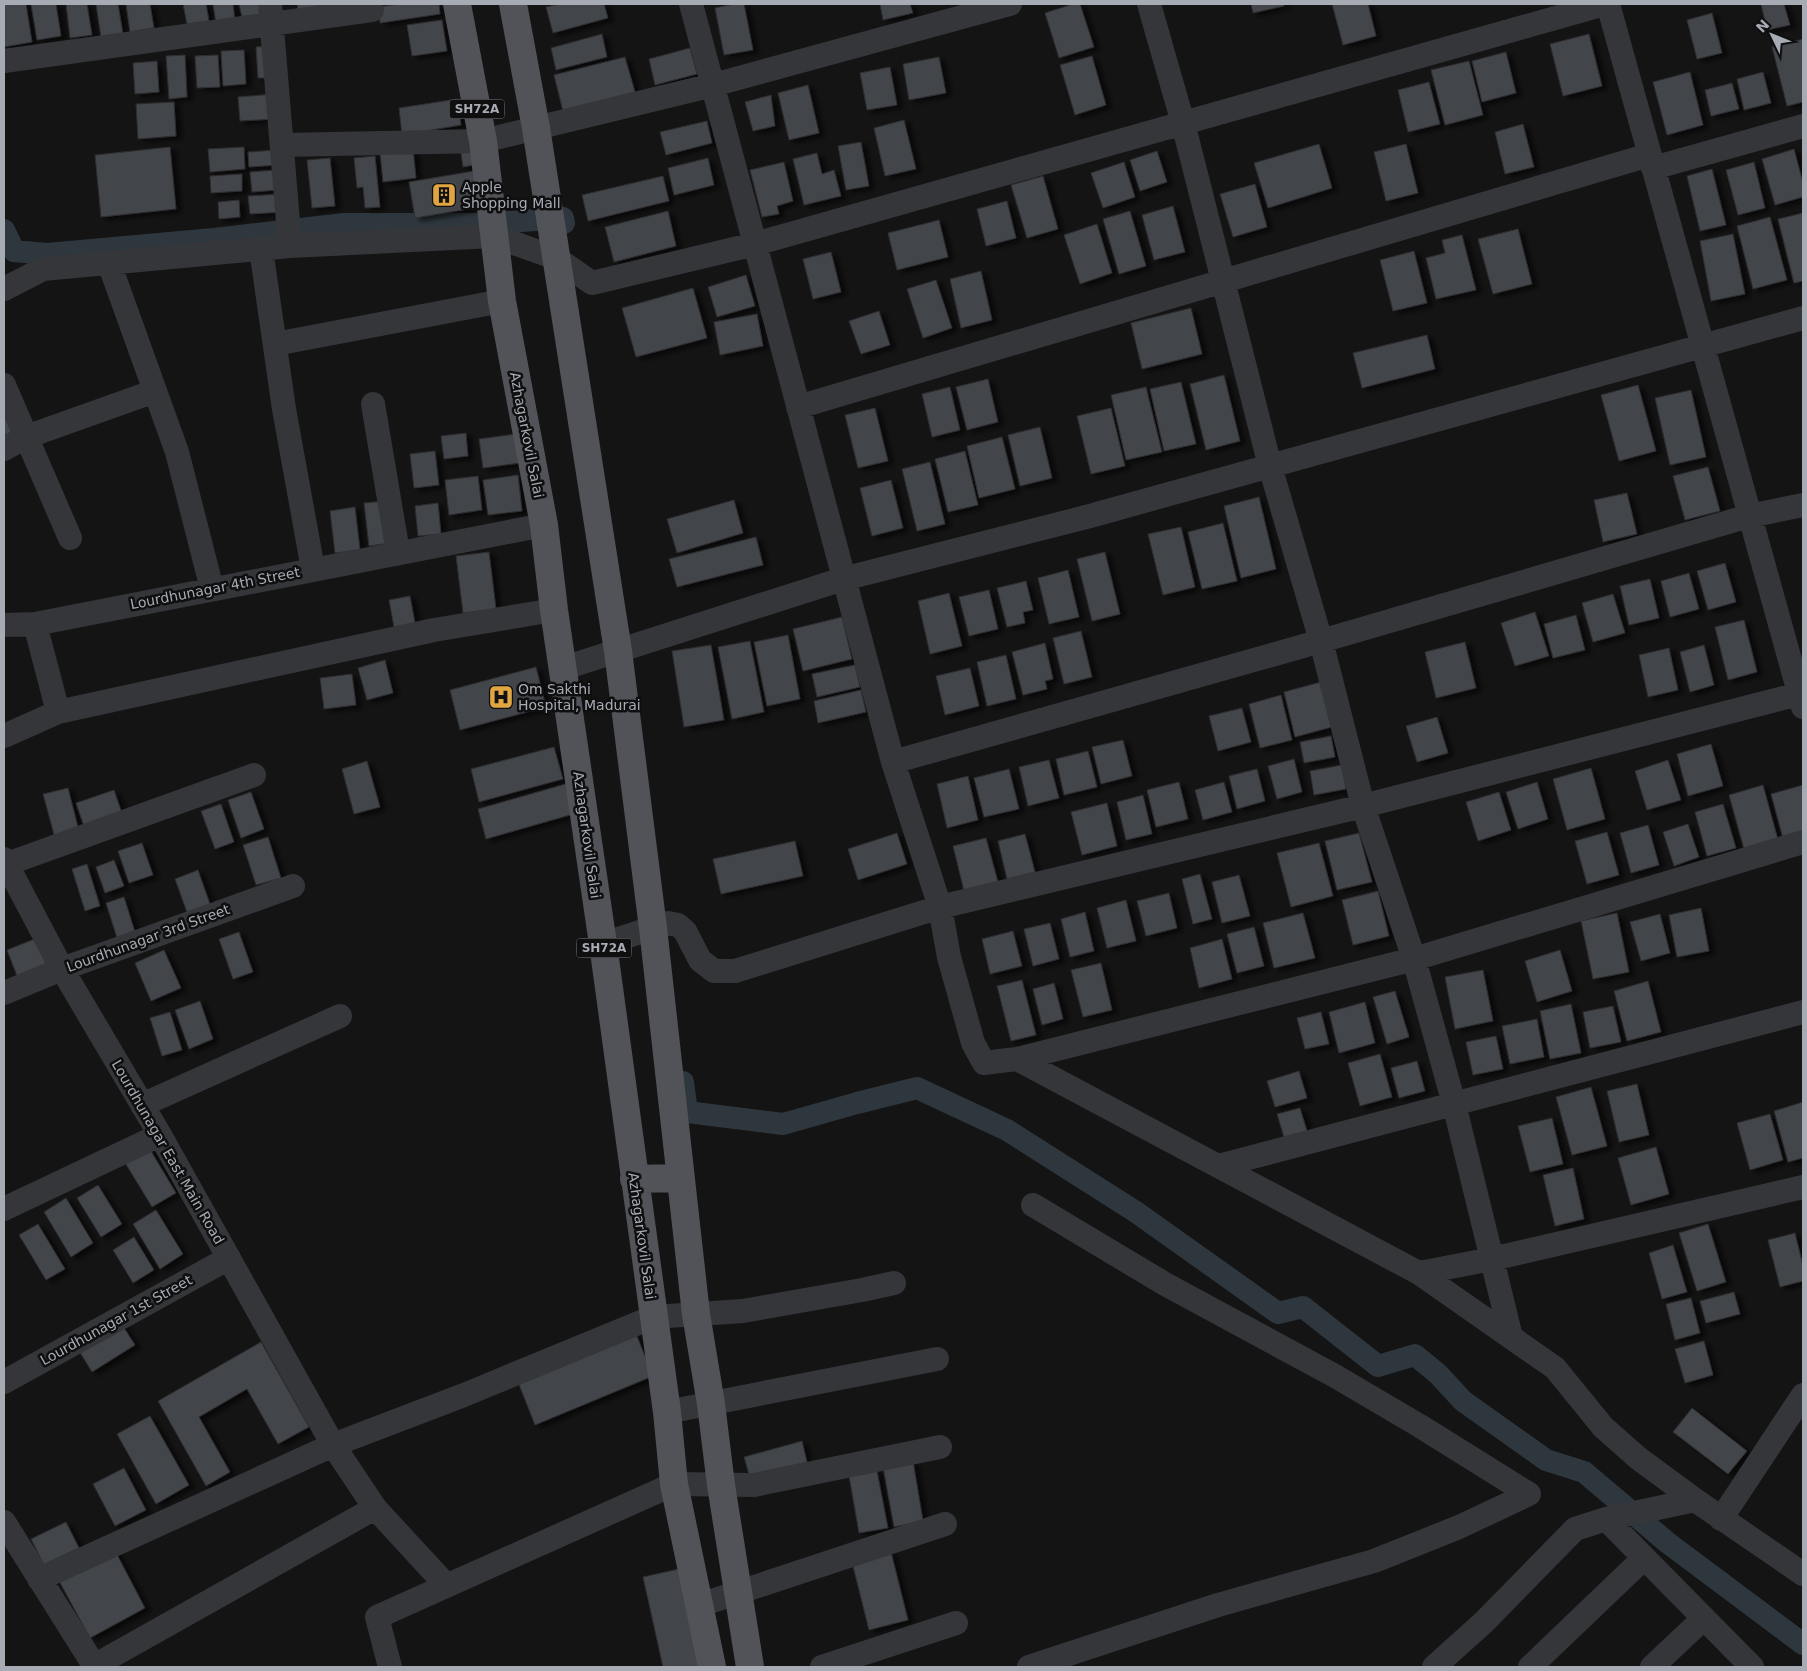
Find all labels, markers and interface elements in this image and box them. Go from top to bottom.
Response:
north arrow [1747,10,1797,60]
text: N [1753,16,1772,36]
road number: SH72A [450,100,504,118]
place label: Apple Shopping Mall [462,179,561,211]
building icon: Apple Shopping Mall [431,182,457,208]
street label: Azhagarkovil Salai [507,371,547,499]
street label: Lourdhunagar 4th Street [129,564,302,612]
place label: Om Sakthi Hospital, Madurai [518,681,641,713]
hospital icon: Om Sakthi Hospital, Madurai [488,684,514,710]
street label: Azhagarkovil Salai [570,770,604,900]
street label: Lourdhunagar 3rd Street [64,901,232,975]
road number: SH72A [576,938,632,958]
street label: Lourdhunagar East Main Road [109,1057,227,1247]
street label: Azhagarkovil Salai [625,1171,659,1301]
street label: Lourdhunagar 1st Street [37,1271,195,1368]

